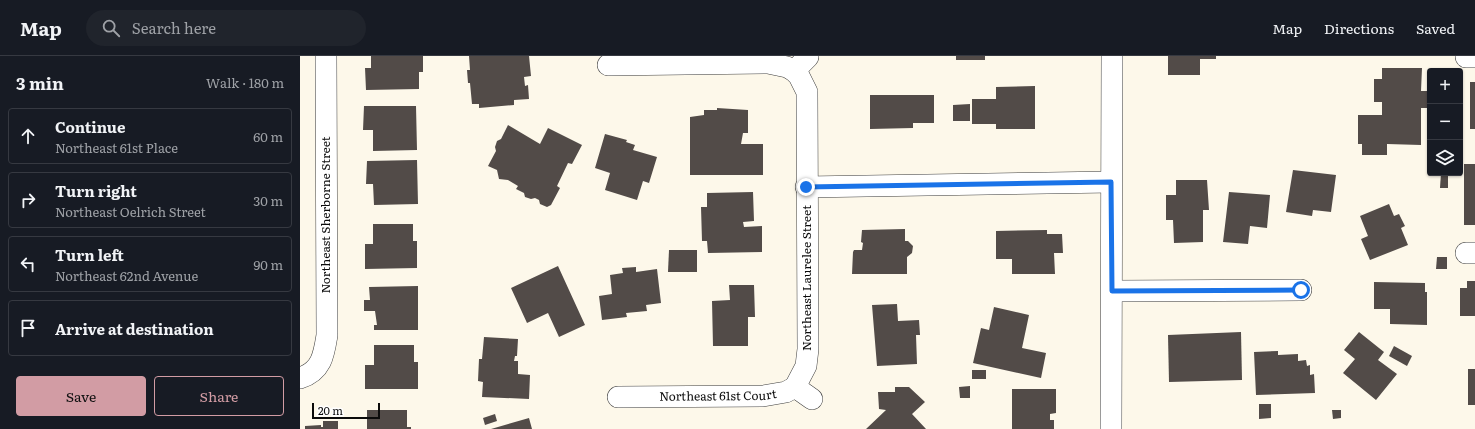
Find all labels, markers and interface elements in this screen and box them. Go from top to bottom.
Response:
search box [86,10,366,46]
text: Map [20,14,62,42]
text: Search here [132,16,216,39]
icon: search [100,17,122,39]
text: Map [1272,18,1302,38]
text: Directions [1324,18,1394,38]
text: Saved [1416,18,1455,38]
map controls [1427,68,1463,176]
button: + [1427,68,1463,104]
text: 3 min [16,70,64,95]
text: Walk · 180 m [206,73,284,92]
button: − [1427,104,1463,140]
text: Continue [55,115,125,138]
icon: ahead [17,125,39,147]
text: 60 m [253,127,283,146]
street label: Northeast Sherborne Street [316,136,334,294]
text: Northeast 61st Place [55,138,178,157]
button: layers [1427,140,1463,176]
route end [797,178,815,196]
text: Turn right [55,179,137,202]
icon: right [17,189,39,211]
text: 30 m [253,191,283,210]
text: Northeast Oelrich Street [55,202,206,221]
street label: Northeast Laurelee Street [797,205,815,351]
text: Turn left [55,243,124,266]
icon: left [17,253,39,275]
text: 90 m [253,255,283,274]
text: Northeast 62nd Avenue [55,266,198,285]
route start [1292,281,1310,299]
icon: arrive [17,317,39,339]
text: Arrive at destination [55,317,214,340]
button: Save [16,376,146,416]
button: Share [154,376,284,416]
street label: Northeast 61st Court [659,384,778,405]
scale bar [312,401,380,420]
text: 20 m [318,402,343,418]

